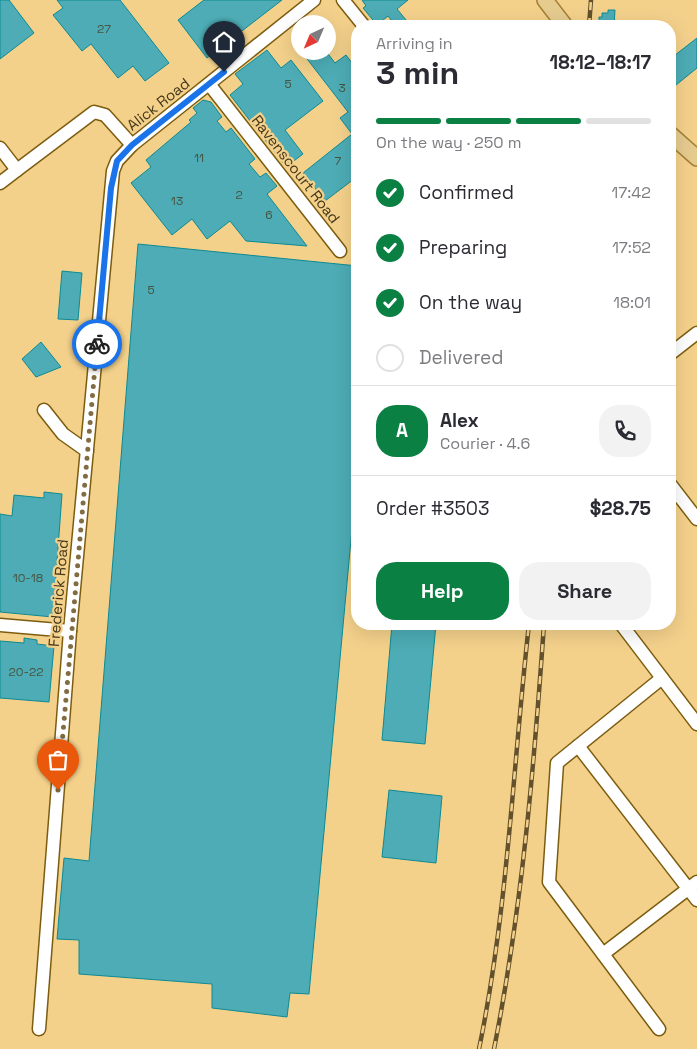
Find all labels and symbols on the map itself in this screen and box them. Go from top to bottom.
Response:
north arrow [291,15,336,60]
house number: 27 [97,21,111,37]
pin [203,21,245,72]
street label: Alick Road [123,74,193,134]
house number: 5 [284,76,292,92]
house number: 3 [338,80,346,96]
street label: Ravenscourt Road [248,111,344,227]
house number: 11 [194,150,204,166]
house number: 7 [335,153,342,169]
house number: 2 [235,187,243,203]
house number: 13 [171,193,183,209]
house number: 6 [265,207,273,223]
house number: 5 [147,282,155,298]
courier [72,319,122,369]
street label: Frederick Road [44,538,72,648]
house number: 10-18 [13,570,43,586]
house number: 20-22 [9,664,43,680]
pin [37,739,79,790]

